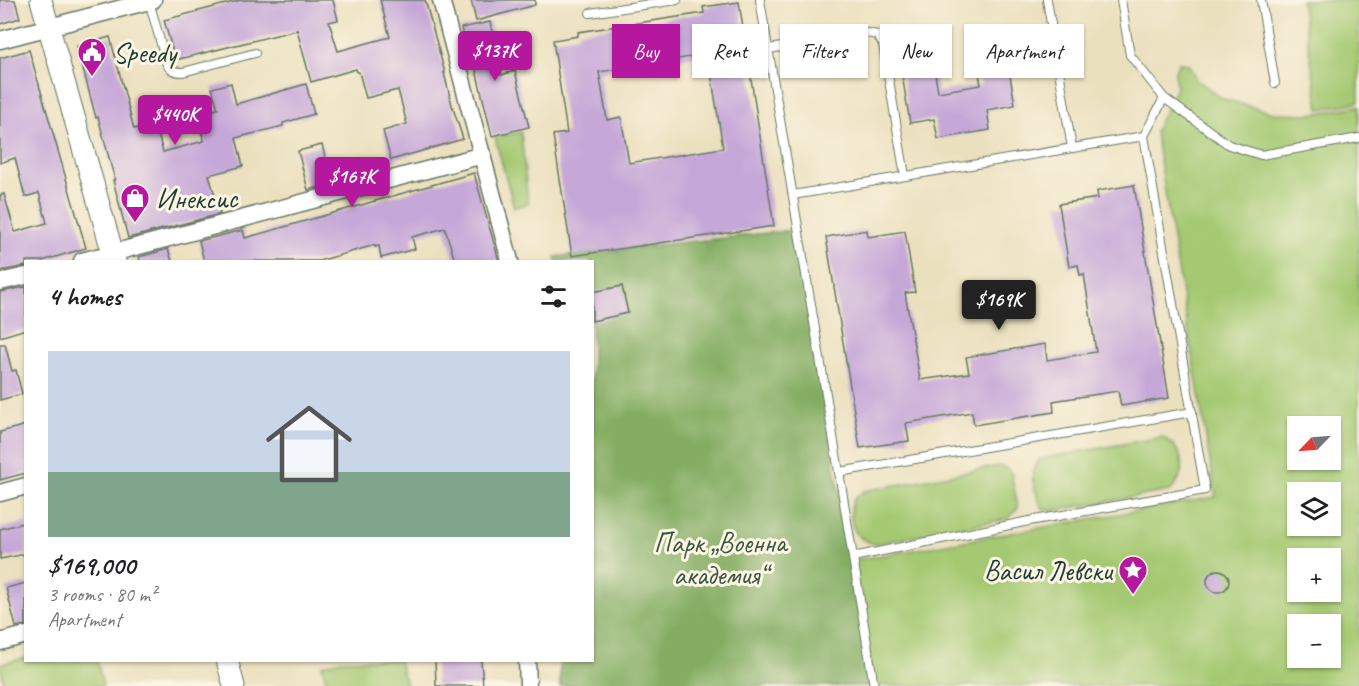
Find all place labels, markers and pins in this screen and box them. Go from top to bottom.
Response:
pin: $137K [453,31,537,82]
place label: Speedy [113,35,178,70]
public building icon: Speedy [76,36,108,78]
pin: $440K [133,95,217,146]
pin: $167K [310,157,394,208]
place label: Инексис [156,181,239,216]
shop icon: Инексис [119,182,151,224]
pin: $169K [957,280,1041,331]
place label: Васил Левски [984,553,1114,588]
place icon: Васил Левски [1117,554,1149,596]

